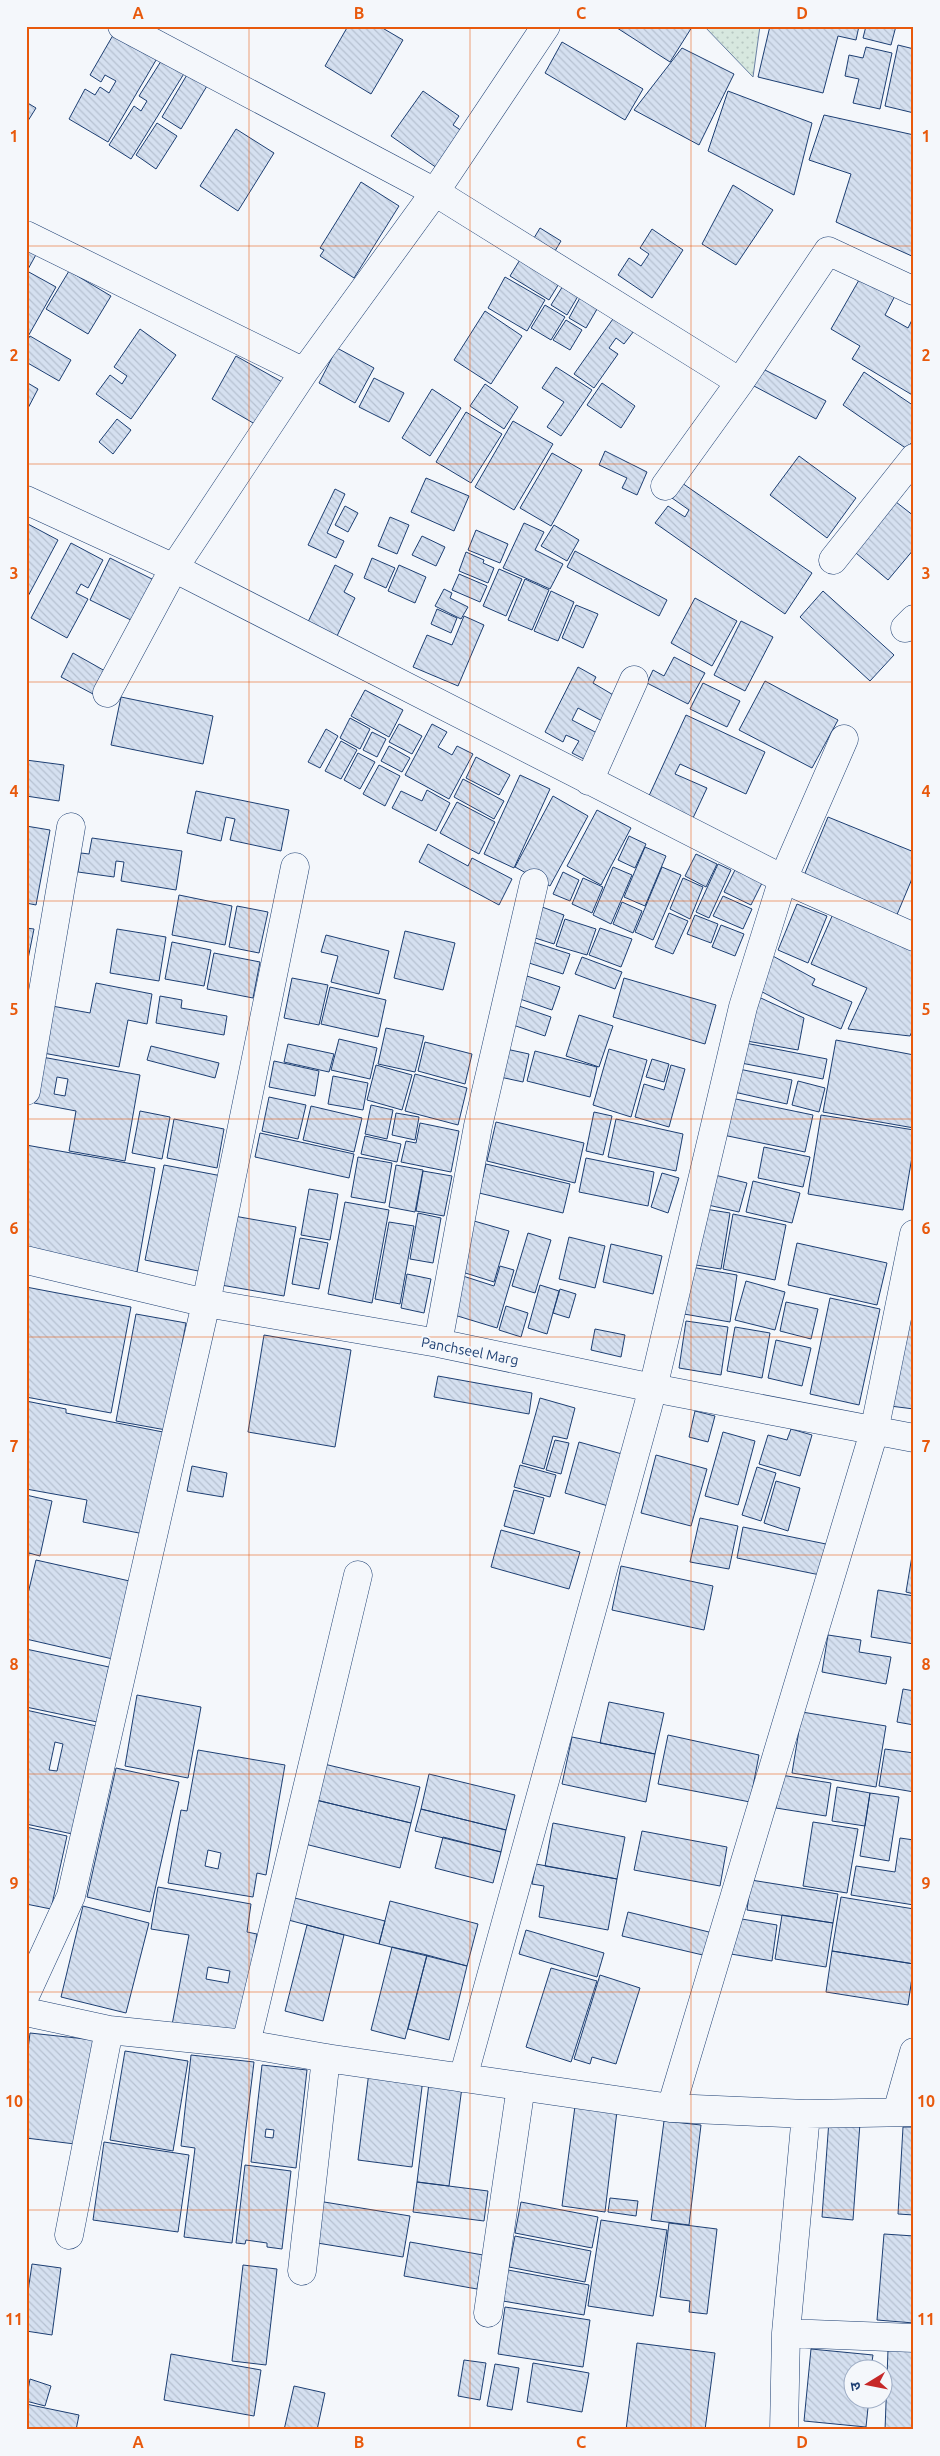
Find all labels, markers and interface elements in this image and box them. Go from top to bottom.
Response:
text: A [132,4,144,22]
text: B [354,4,364,22]
text: C [576,4,586,22]
text: D [796,4,808,22]
text: 1 [9,127,19,145]
text: 1 [921,127,931,145]
text: 2 [9,346,19,364]
text: 2 [921,346,931,364]
text: 3 [9,564,19,582]
text: 3 [921,564,931,582]
text: 4 [9,782,19,800]
text: 4 [921,782,931,800]
text: 5 [9,1000,19,1018]
text: 5 [921,1000,931,1018]
text: 6 [9,1219,19,1237]
text: 6 [921,1219,931,1237]
street label: Panchseel Marg [420,1334,520,1368]
text: 7 [9,1437,19,1455]
text: 7 [921,1437,931,1455]
text: 8 [9,1655,19,1673]
text: 8 [921,1655,931,1673]
text: 9 [9,1874,19,1892]
text: 9 [921,1874,931,1892]
text: 10 [5,2092,23,2110]
text: 10 [917,2092,935,2110]
text: 11 [5,2310,23,2328]
text: 11 [917,2310,935,2328]
north arrow [842,2358,892,2408]
text: उ [846,2380,864,2392]
text: A [132,2433,144,2451]
text: B [354,2433,364,2451]
text: C [576,2433,586,2451]
text: D [796,2433,808,2451]

